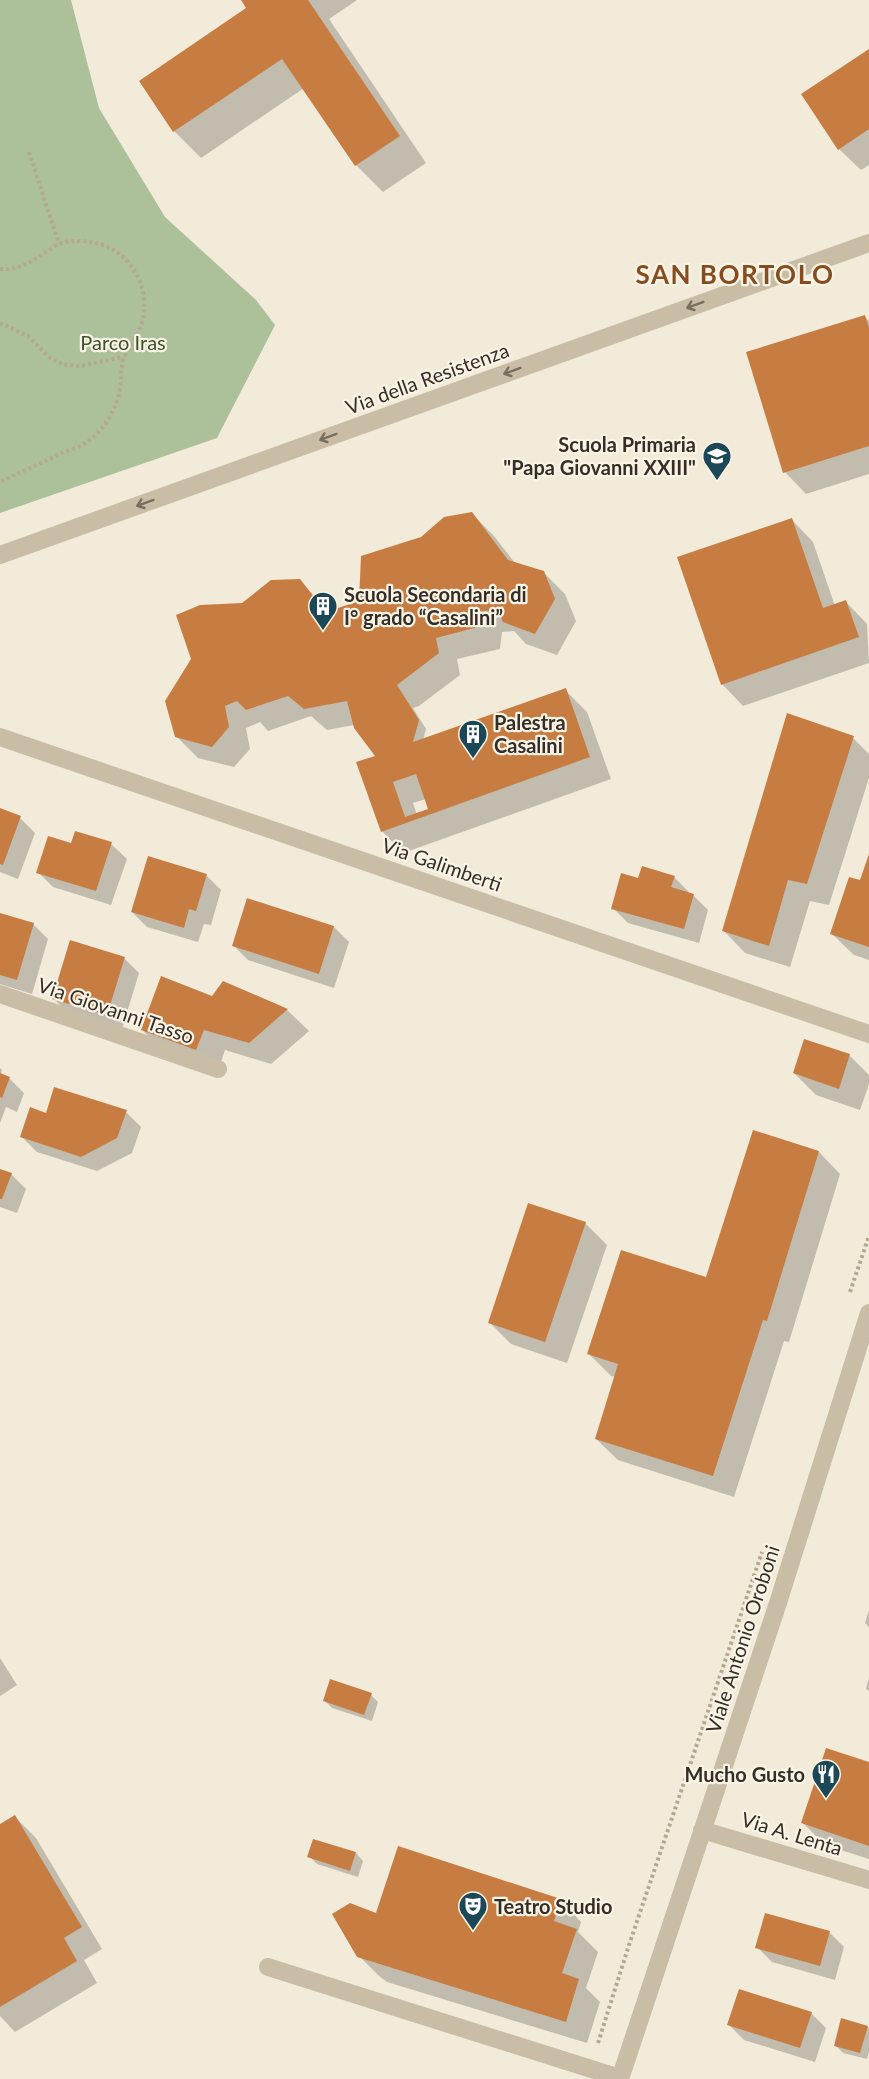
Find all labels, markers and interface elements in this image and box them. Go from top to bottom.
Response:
district label: SAN BORTOLO [636,258,834,290]
one-way arrow [686,301,705,312]
park label: Parco Iras [80,330,166,354]
street label: Via della Resistenza [342,337,512,419]
one-way arrow [503,367,522,378]
place label: Scuola Primaria "Papa Giovanni XXIII" [503,432,696,479]
one-way arrow [319,433,338,444]
school or university icon: Scuola Primaria "Papa Giovanni XXIII" [701,440,733,482]
one-way arrow [136,499,155,510]
place label: Scuola Secondaria di I° grado “Casalini” [344,582,527,629]
building icon: Scuola Secondaria di I° grado “Casalini” [307,590,339,632]
place label: Palestra Casalini [494,710,566,757]
building icon: Palestra Casalini [457,718,489,760]
street label: Via Galimberti [379,832,505,896]
street label: Via Giovanni Tasso [35,972,197,1048]
street label: Viale Antonio Oroboni [700,1542,784,1736]
restaurant icon: Mucho Gusto [810,1758,842,1800]
place label: Mucho Gusto [684,1762,805,1786]
street label: Via A. Lenta [739,1806,845,1860]
theatre icon: Teatro Studio [457,1890,489,1932]
place label: Teatro Studio [494,1894,612,1918]

